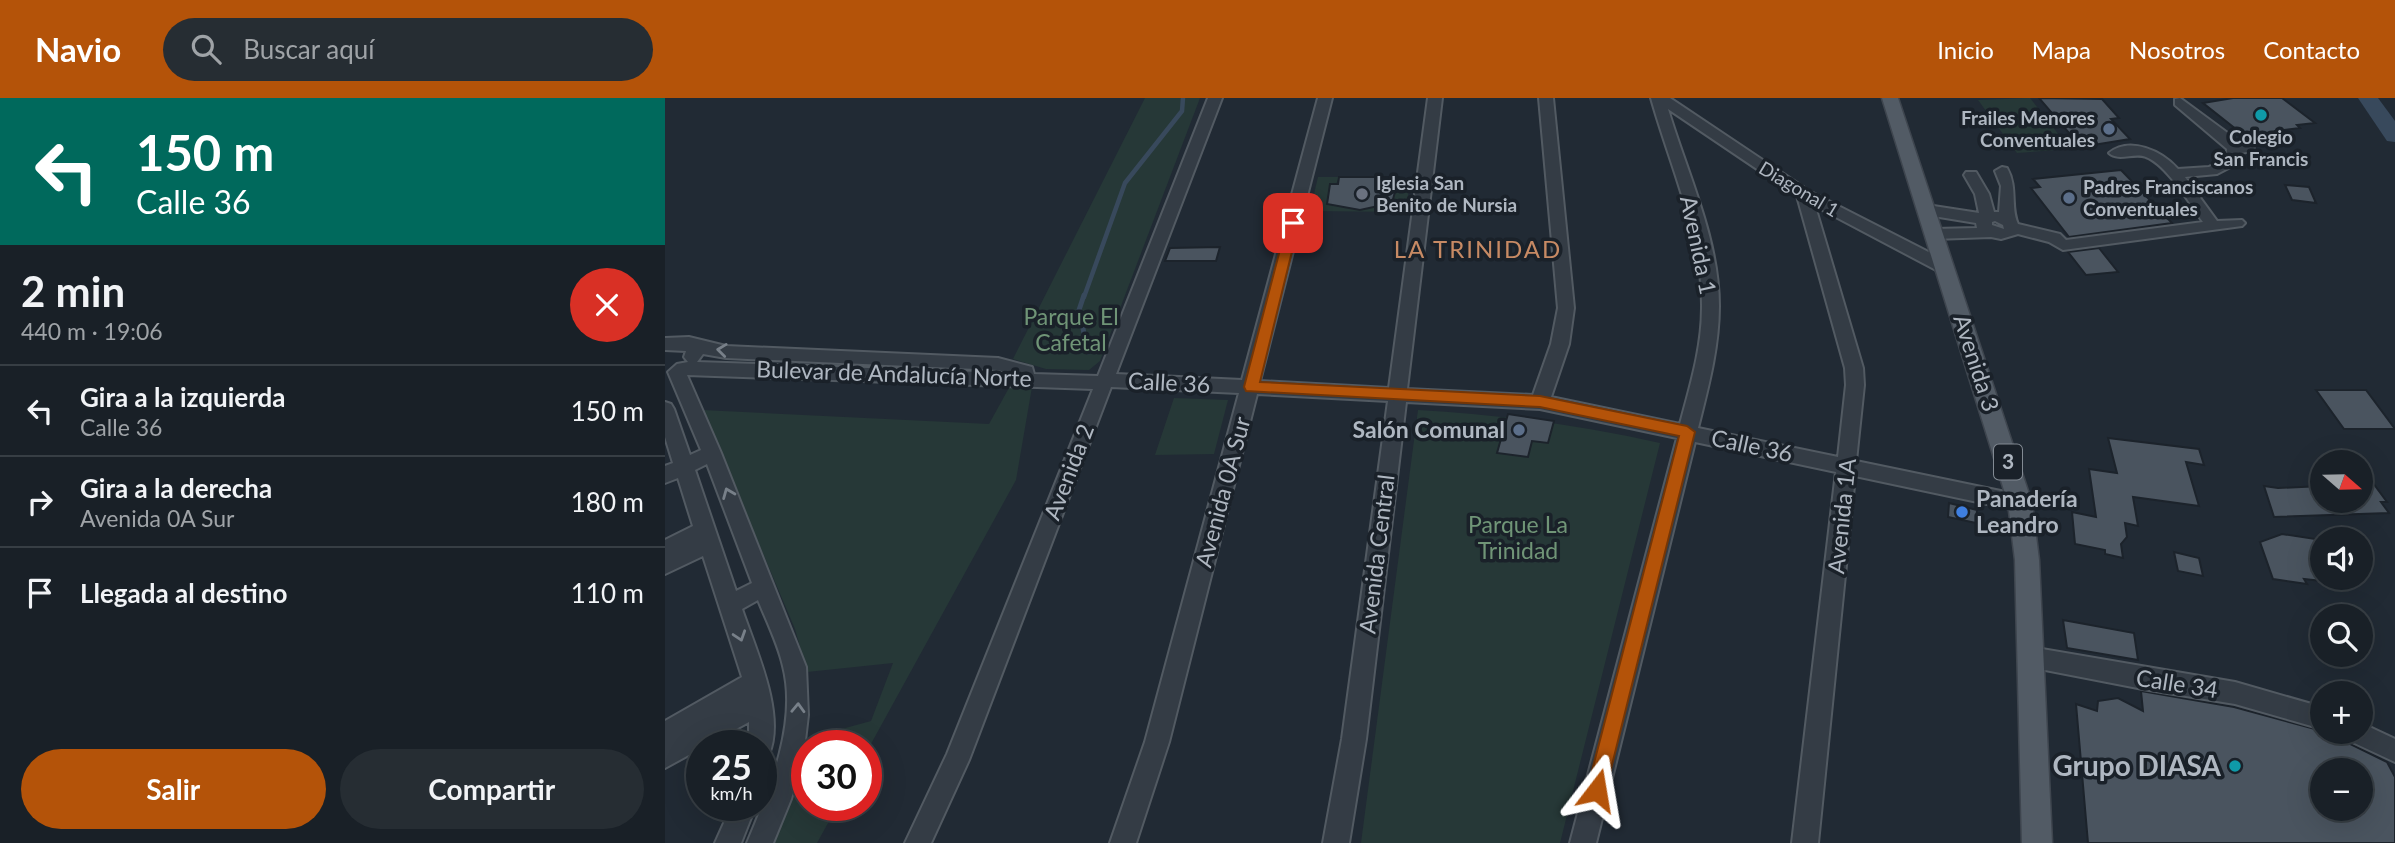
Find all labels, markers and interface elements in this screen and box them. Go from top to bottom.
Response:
search box [163,18,653,81]
text: Navio [35,29,121,69]
icon: search [187,30,225,68]
text: Buscar aquí [243,33,375,65]
text: Inicio [1937,35,1994,64]
text: Mapa [2032,35,2091,64]
text: Nosotros [2129,35,2225,64]
text: Contacto [2263,35,2360,64]
place label: Frailes Menores Conventuales [1961,106,2095,151]
marker: Colegio San Francis [2253,107,2269,123]
marker: Frailes Menores Conventuales [2101,121,2117,137]
text: 150 m [136,123,274,181]
place label: Colegio San Francis [2214,125,2308,170]
icon: left [21,126,112,217]
street label: Diagonal 1 [1755,156,1843,221]
place label: Iglesia San Benito de Nursia [1376,171,1517,216]
place label: Padres Franciscanos Conventuales [2083,175,2253,220]
text: Calle 36 [136,182,251,221]
marker: Iglesia San Benito de Nursia [1354,186,1370,202]
marker: Padres Franciscanos Conventuales [2061,190,2077,206]
pin [1263,193,1323,253]
street label: Avenida 1 [1675,193,1723,297]
icon: arrive [1274,204,1312,242]
district label: LA TRINIDAD [1394,234,1562,263]
text: 2 min [21,266,125,316]
button: close [570,268,644,342]
park label: Parque El Cafetal [1023,302,1119,356]
street label: Avenida 3 [1948,311,2006,415]
text: 440 m · 19:06 [21,317,163,345]
one-way arrow [716,343,728,358]
street label: Bulevar de Andalucía Norte [756,354,1032,392]
street label: Calle 36 [1127,366,1211,398]
text: Gira a la izquierda [80,381,286,413]
icon: left [21,392,59,430]
text: 150 m [571,395,644,427]
text: Calle 36 [80,413,162,441]
street label: Avenida 0A Sur [1189,413,1256,570]
place label: Salón Comunal [1353,415,1505,443]
street label: Avenida 2 [1037,420,1099,523]
marker: Salón Comunal [1511,422,1527,438]
street label: Calle 36 [1709,423,1795,467]
road number: 3 [1994,444,2022,480]
north arrow [2310,450,2373,513]
map controls [2310,450,2373,821]
street label: Avenida 1A [1821,456,1861,575]
text: Gira a la derecha [80,472,272,504]
street label: Avenida Central [1352,473,1400,635]
icon: right [21,483,59,521]
place label: Panadería Leandro [1976,484,2078,538]
text: 180 m [571,486,644,518]
one-way arrow [723,488,737,500]
text: Avenida 0A Sur [80,504,234,532]
marker: Panadería Leandro [1954,504,1970,520]
park label: Parque La Trinidad [1468,510,1568,564]
button: sound [2310,527,2373,590]
icon: arrive [21,574,59,612]
text: Llegada al destino [80,577,287,609]
text: 110 m [571,577,644,609]
button: search [2310,604,2373,667]
one-way arrow [732,630,747,642]
street label: Calle 34 [2134,663,2220,703]
button: + [2310,681,2373,744]
one-way arrow [790,702,805,713]
speed limit sign: 30 [791,730,882,821]
text: 25 [711,745,752,787]
place label: Grupo DIASA [2052,748,2222,782]
button: Salir [21,749,326,829]
button: Compartir [340,749,644,829]
position arrow [1560,753,1634,827]
marker: Grupo DIASA [2227,758,2243,774]
button: − [2310,758,2373,821]
text: km/h [710,782,753,804]

